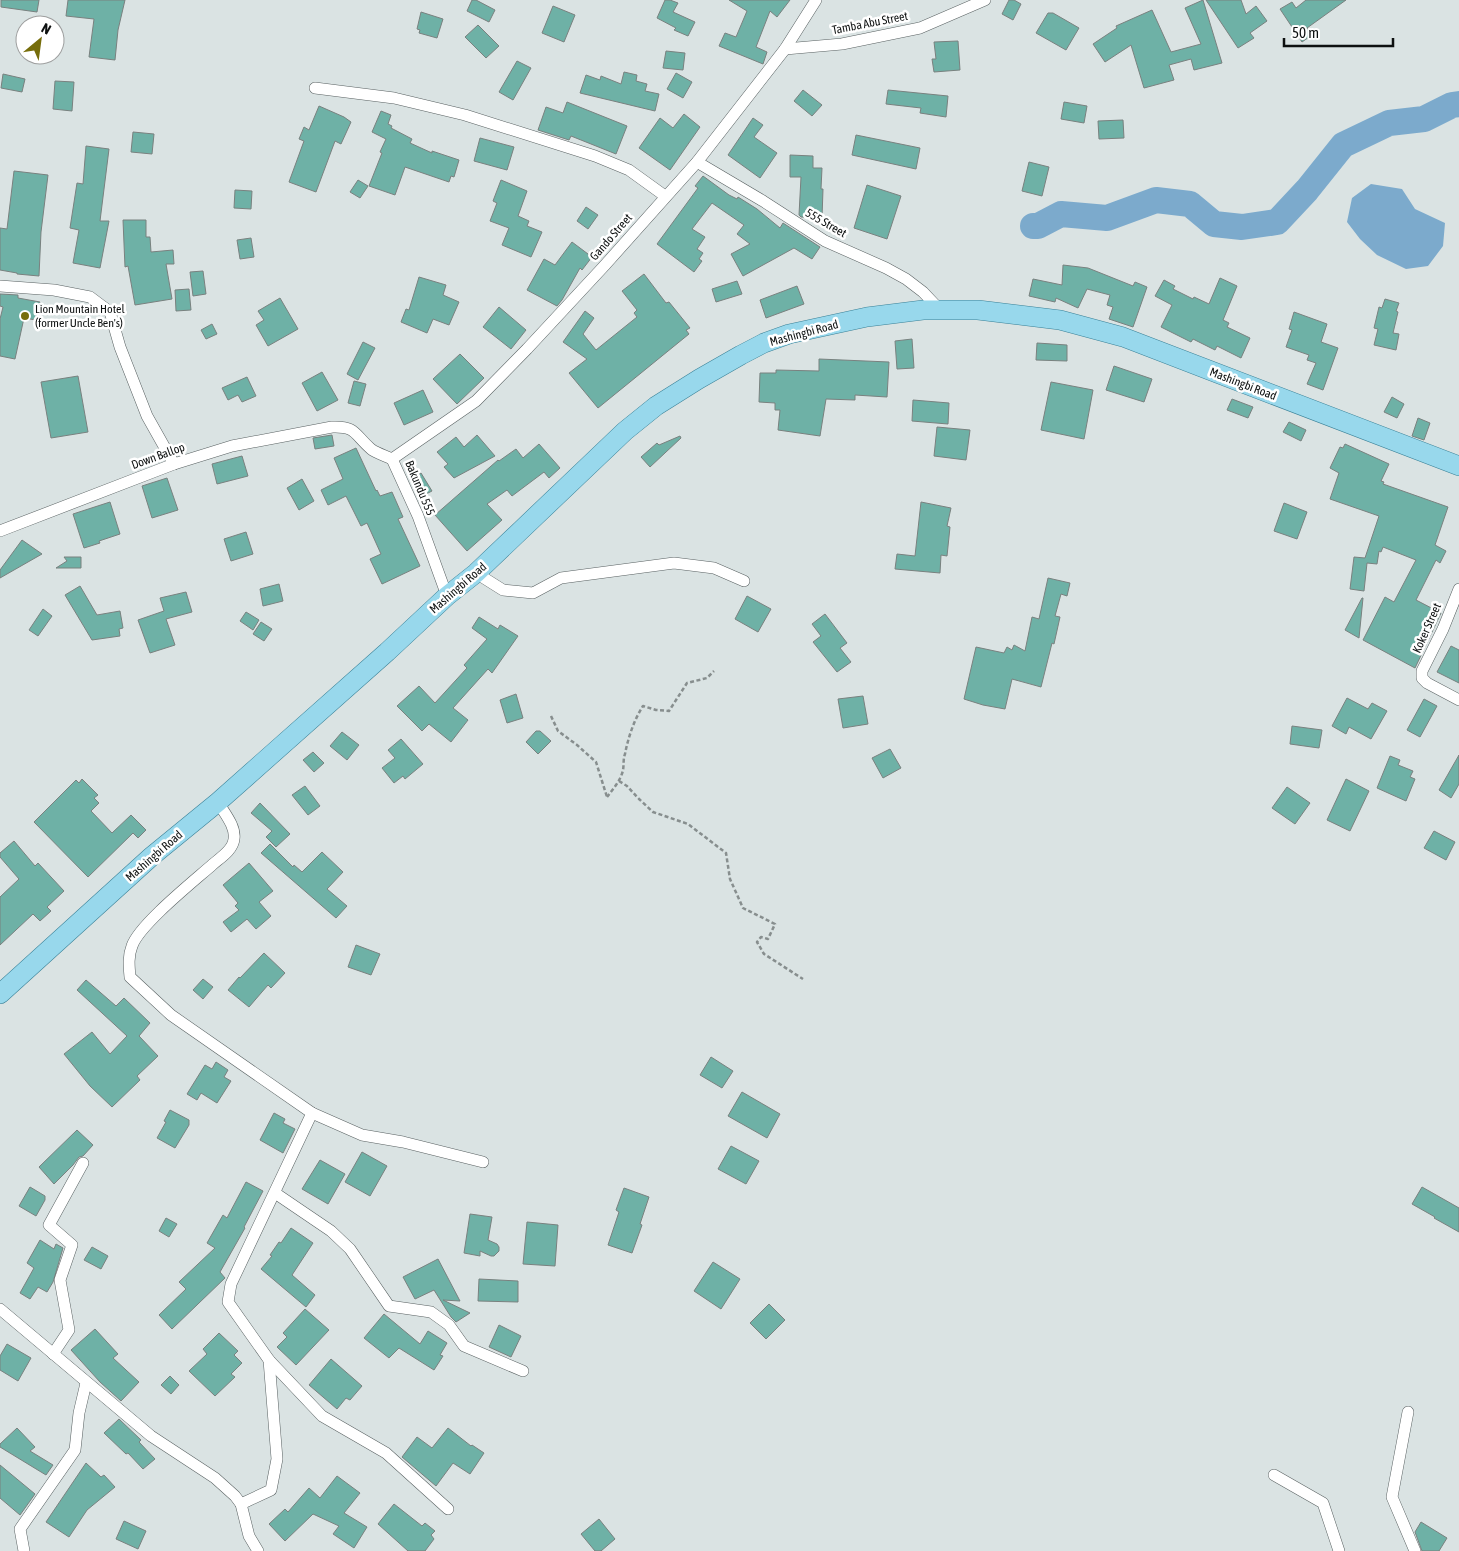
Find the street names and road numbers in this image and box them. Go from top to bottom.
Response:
street label: Tamba Abu Street [831,9,910,37]
street label: 555 Street [803,206,849,241]
street label: Gando Street [587,210,635,263]
street label: Mashingbi Road [768,317,840,349]
street label: Mashingbi Road [1208,365,1278,403]
street label: Down Ballop [129,440,187,472]
street label: Bakundu 555 [402,458,438,518]
street label: Mashingbi Road [427,560,489,616]
street label: Koker Street [1410,600,1444,655]
street label: Mashingbi Road [123,828,185,884]

